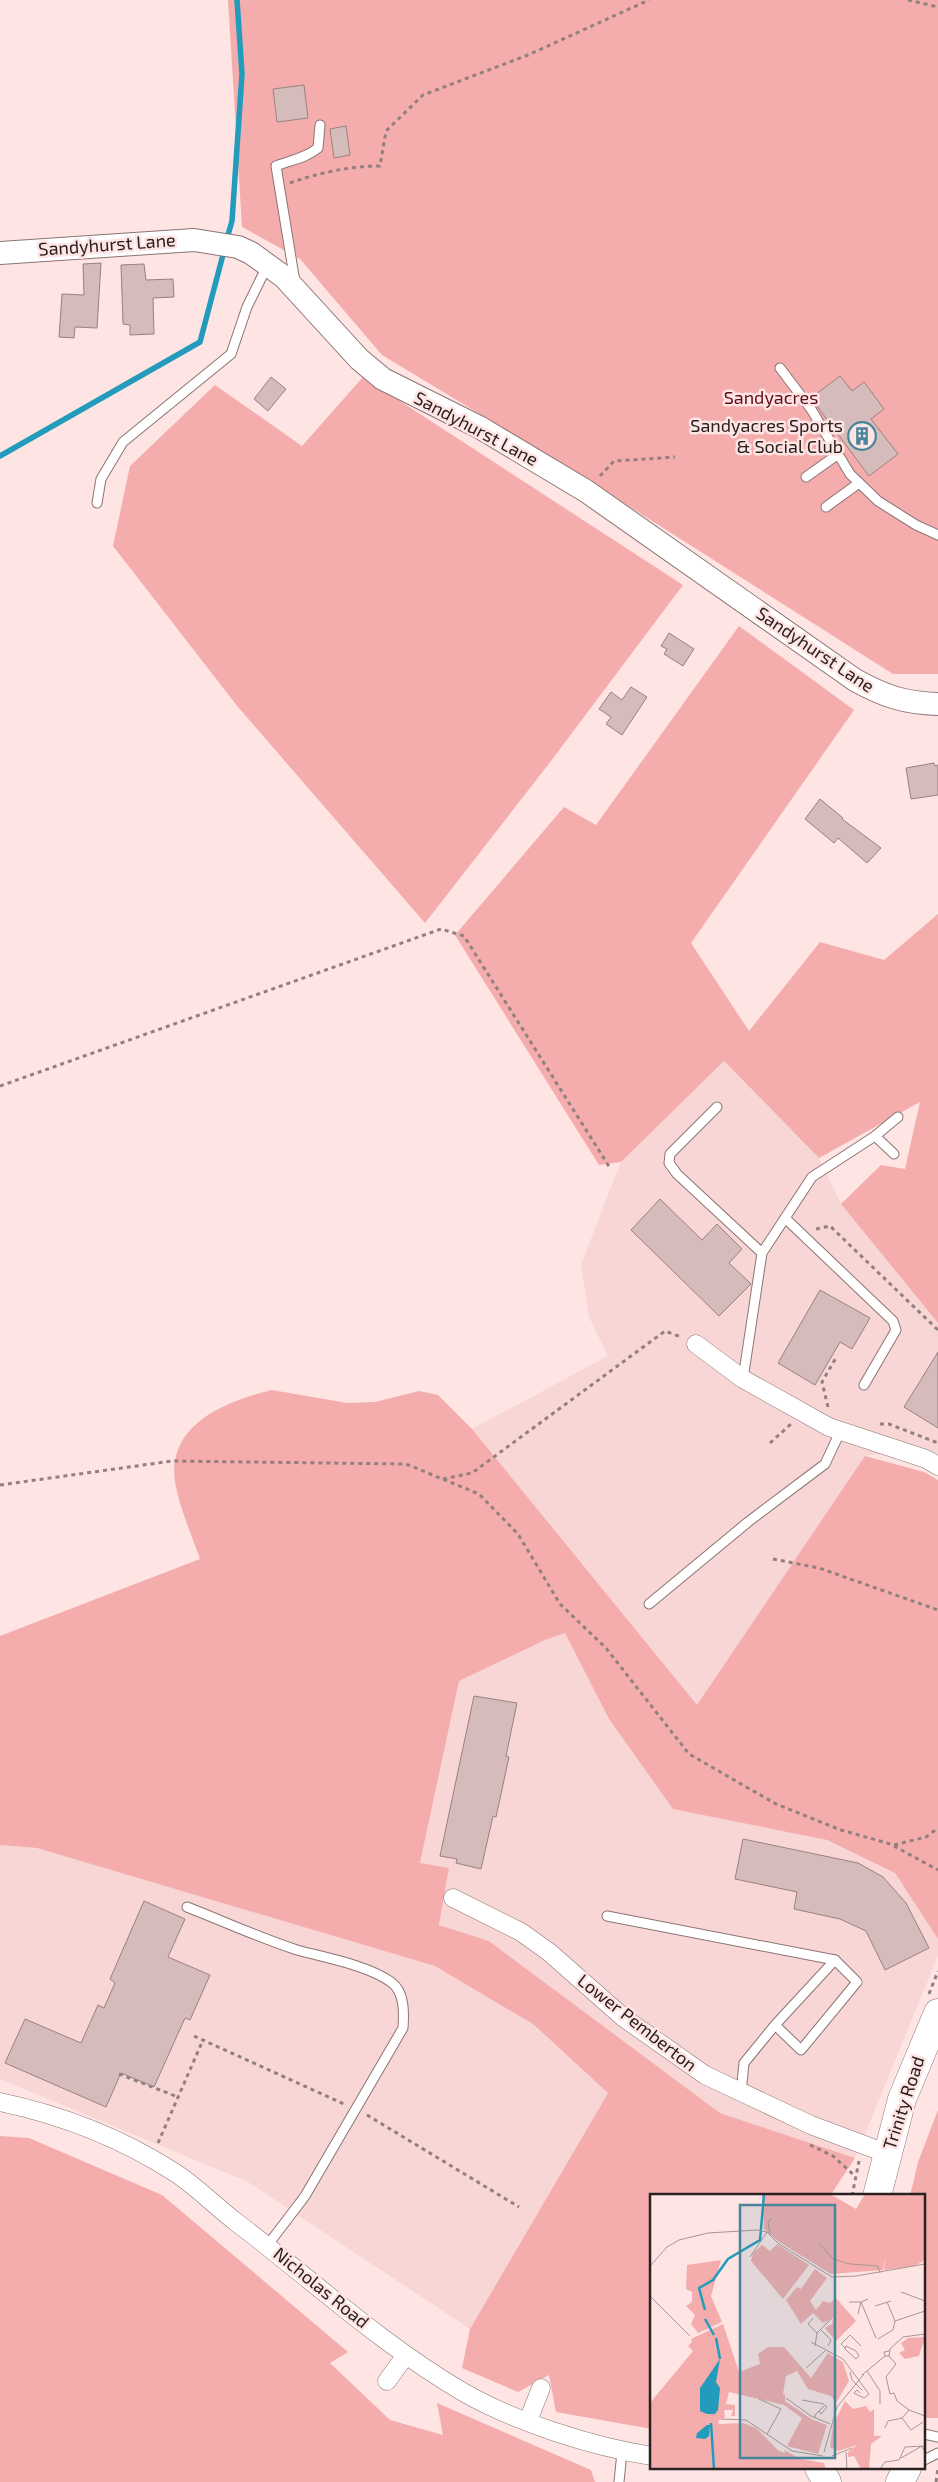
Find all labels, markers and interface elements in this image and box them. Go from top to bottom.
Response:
street label: Sandyhurst Lane [38,228,176,260]
street label: Sandyhurst Lane [411,386,542,470]
park label: Sandyacres [724,386,818,408]
place label: Sandyacres Sports & Social Club [690,414,843,457]
building icon: Sandyacres Sports & Social Club [847,421,877,451]
street label: Sandyhurst Lane [752,602,879,697]
street label: Lower Pemberton [574,1969,702,2076]
street label: Trinity Road [878,2053,928,2152]
inset map [650,2194,926,2470]
street label: Nicholas Road [269,2242,374,2332]

